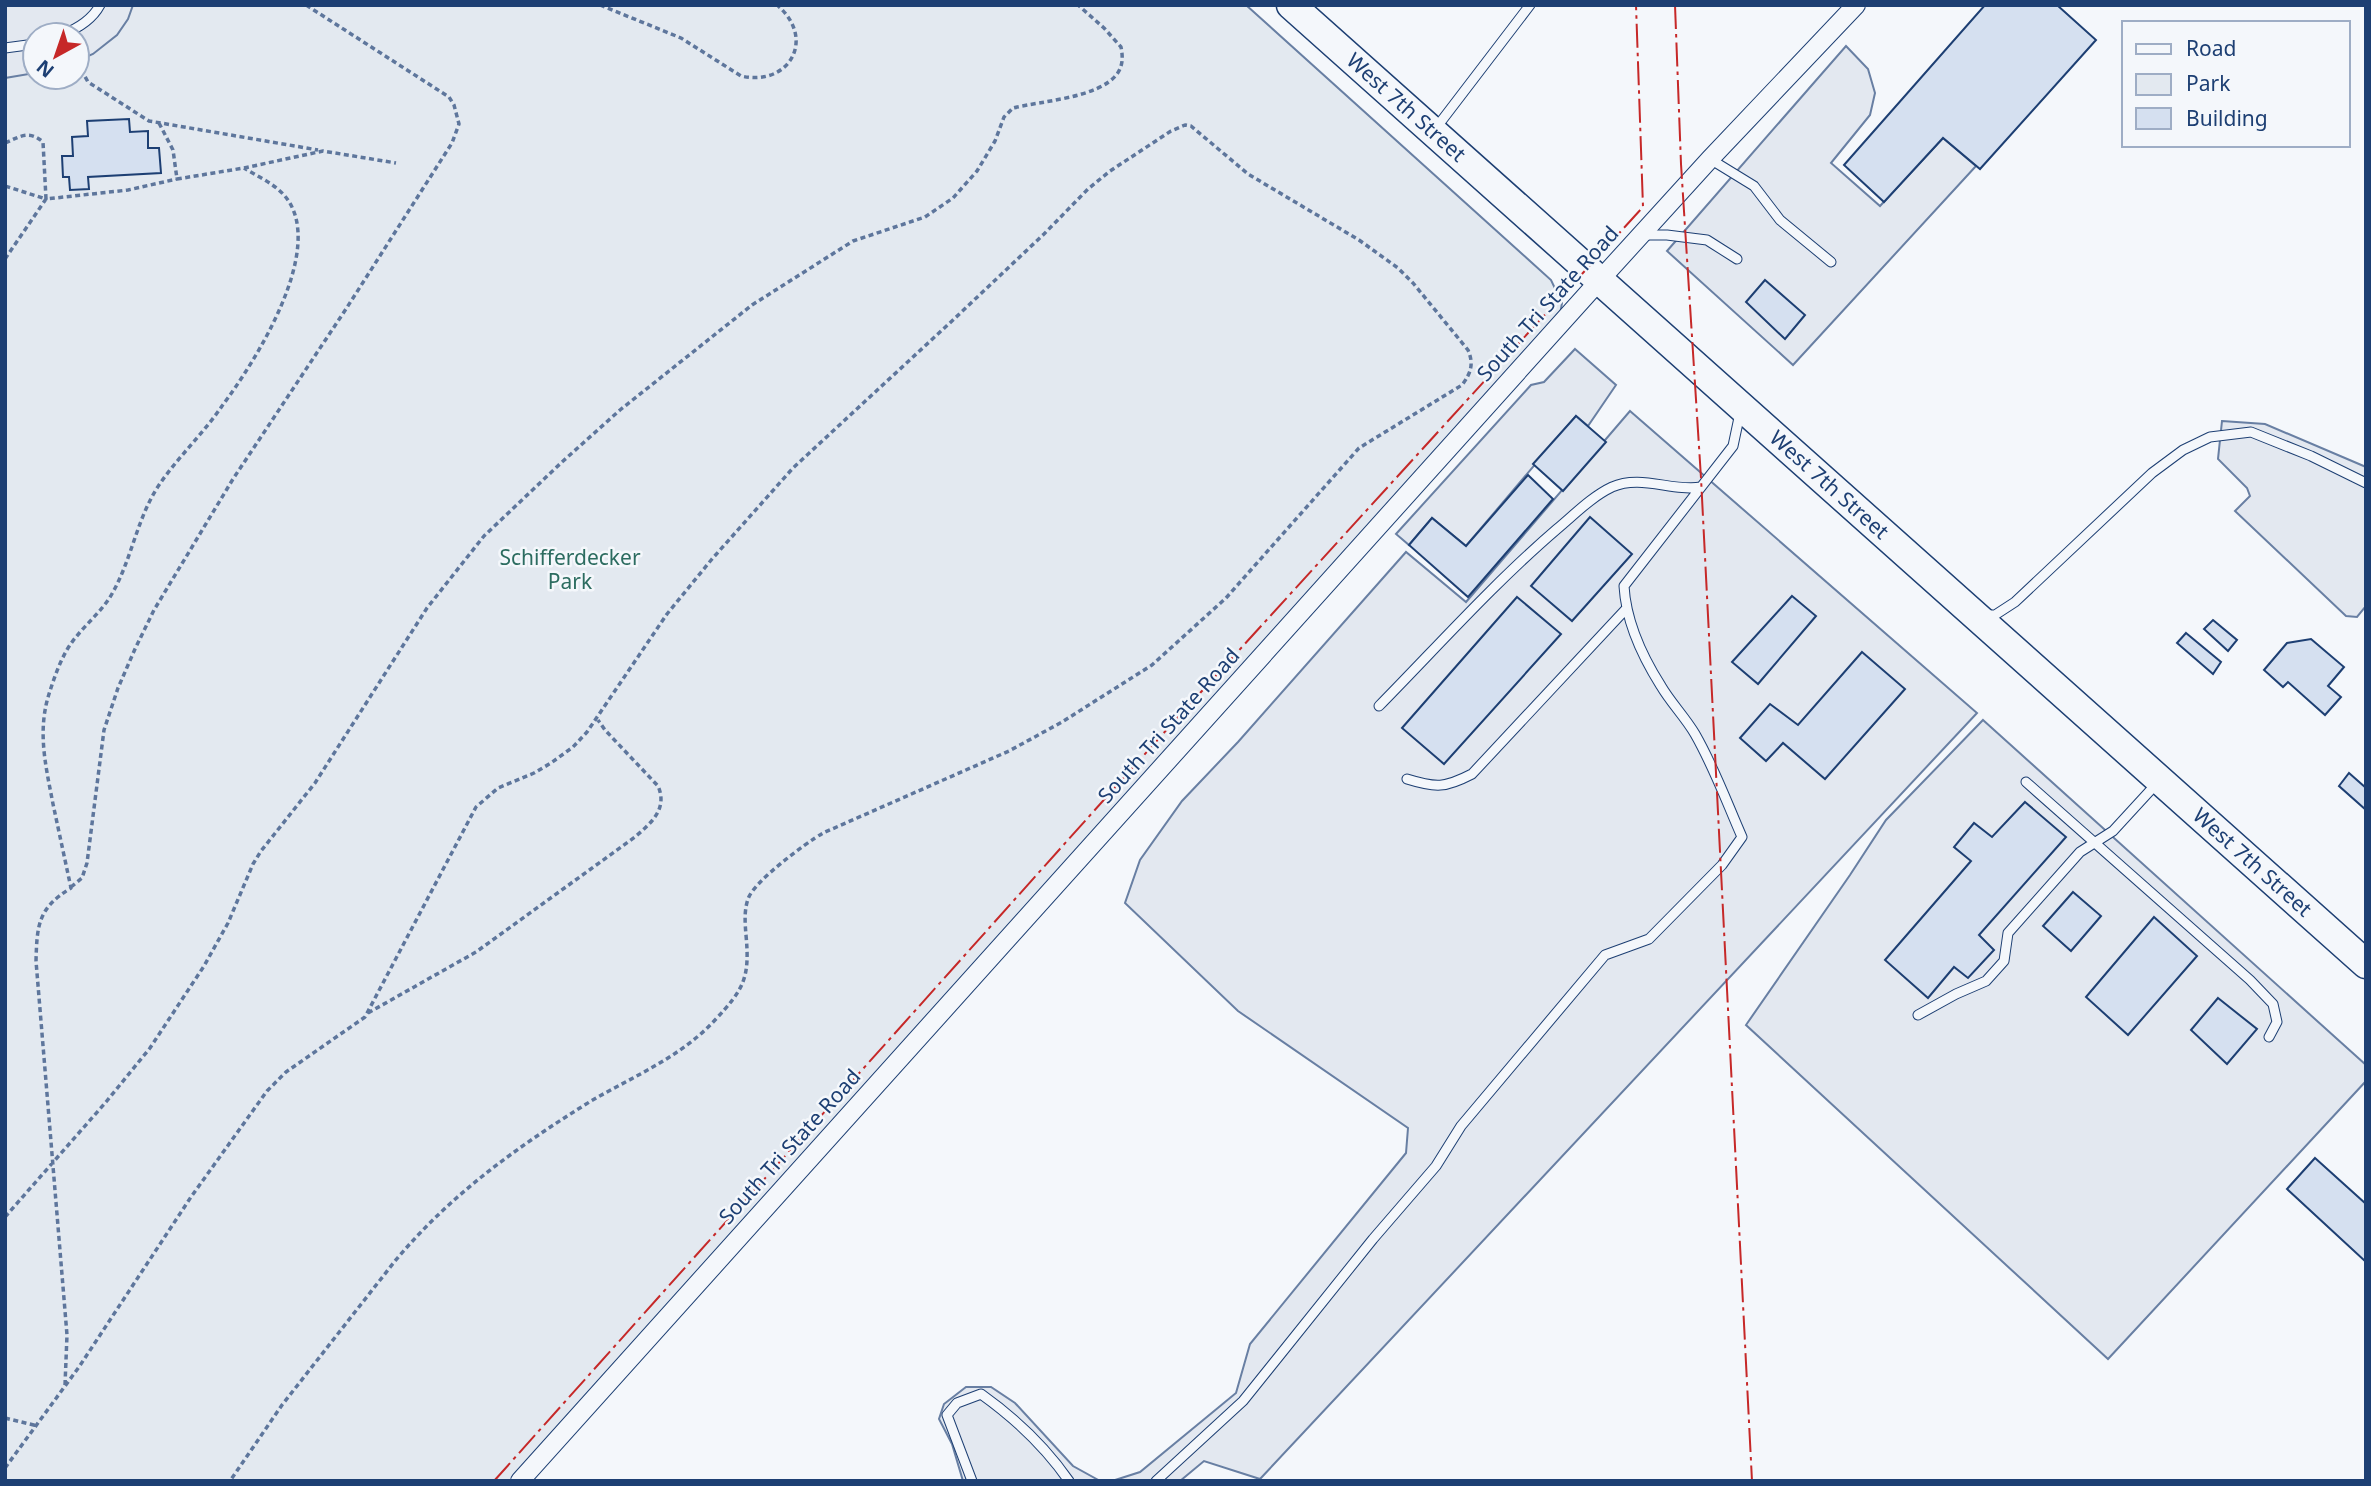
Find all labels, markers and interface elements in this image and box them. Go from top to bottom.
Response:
north arrow [21,21,91,91]
legend [2122,21,2350,147]
text: Road [2186,34,2236,62]
street label: West 7th Street [1341,46,1472,168]
text: N [31,54,59,84]
text: Park [2186,69,2231,97]
text: Building [2186,104,2268,132]
street label: South Tri State Road [1470,220,1624,387]
street label: West 7th Street [1764,424,1896,545]
park label: Schifferdecker Park [499,543,641,595]
street label: South Tri State Road [1091,642,1245,809]
street label: West 7th Street [2187,801,2319,923]
street label: South Tri State Road [712,1063,866,1230]

